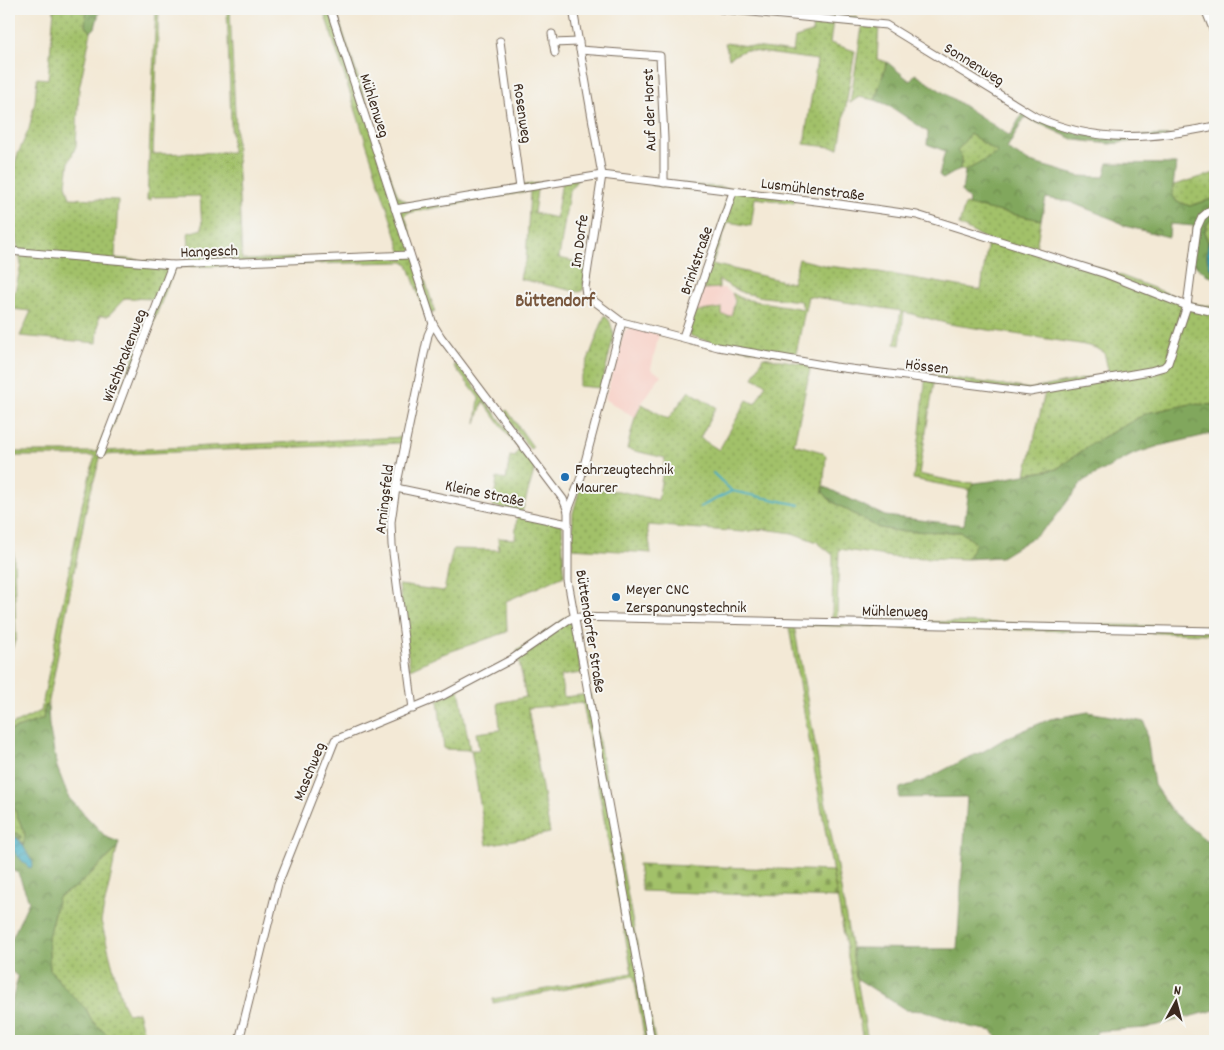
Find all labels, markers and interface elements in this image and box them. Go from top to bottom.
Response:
street label: Sonnenweg [939,37,1008,93]
street label: Auf der Horst [638,68,663,152]
street label: Mühlenweg [352,71,395,141]
street label: Rosenweg [506,82,537,145]
street label: Lusmühlenstraße [760,173,866,208]
street label: Im Dorfe [565,213,596,269]
street label: Brinkstraße [675,223,720,298]
street label: Hangesch [180,240,238,265]
district label: Büttendorf [515,289,596,316]
street label: Wischbrakenweg [97,306,154,406]
street label: Hössen [904,353,950,382]
place label: Fahrzeugtechnik Maurer [575,459,674,500]
street label: Arningsfeld [370,463,401,536]
marker: Fahrzeugtechnik Maurer [559,471,571,483]
street label: Kleine Straße [443,475,526,514]
street label: Büttendorfer Straße [568,568,611,695]
place label: Meyer CNC Zerspanungstechnik [626,579,747,620]
marker: Meyer CNC Zerspanungstechnik [610,591,622,603]
street label: Mühlenweg [862,600,928,625]
street label: Maschweg [288,739,333,805]
north arrow [1152,978,1202,1028]
text: N [1173,981,1182,1001]

